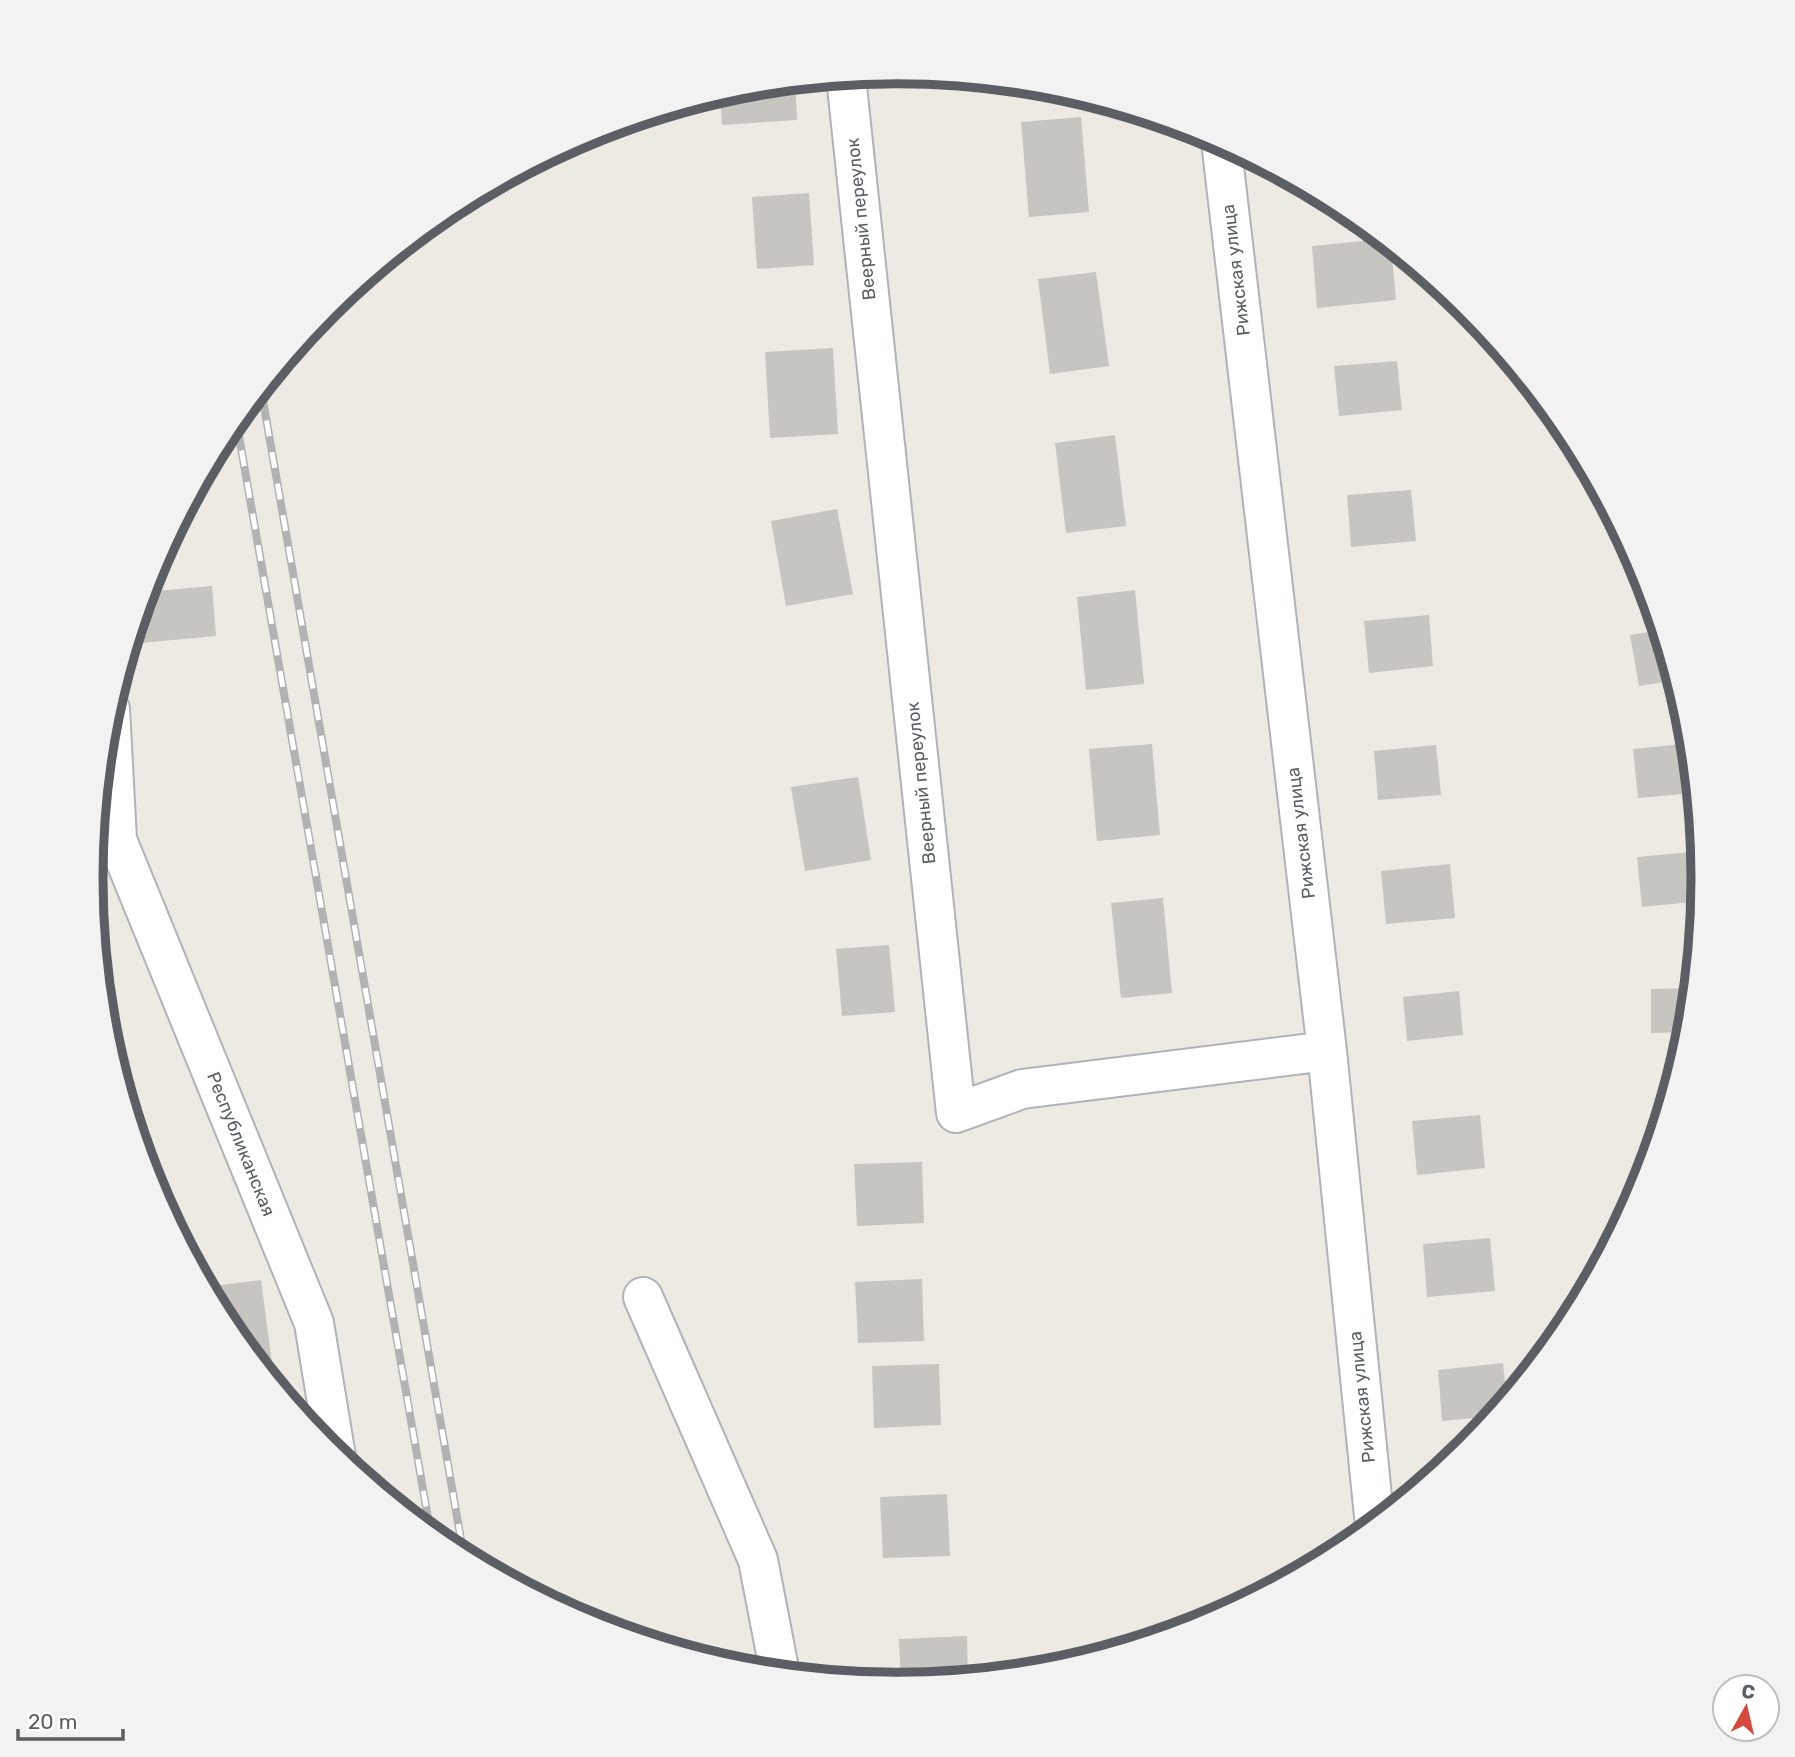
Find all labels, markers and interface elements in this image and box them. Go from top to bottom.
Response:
street label: Веерный переулок [842,137,880,301]
street label: Рижская улица [1217,203,1255,337]
street label: Веерный переулок [902,701,940,865]
street label: Рижская улица [1282,766,1320,900]
street label: Республиканская [202,1069,280,1219]
street label: Рижская улица [1344,1330,1380,1464]
north arrow [1711,1673,1781,1743]
text: С [1740,1679,1757,1704]
scale bar [18,1698,122,1742]
text: 20 m [28,1709,77,1734]

